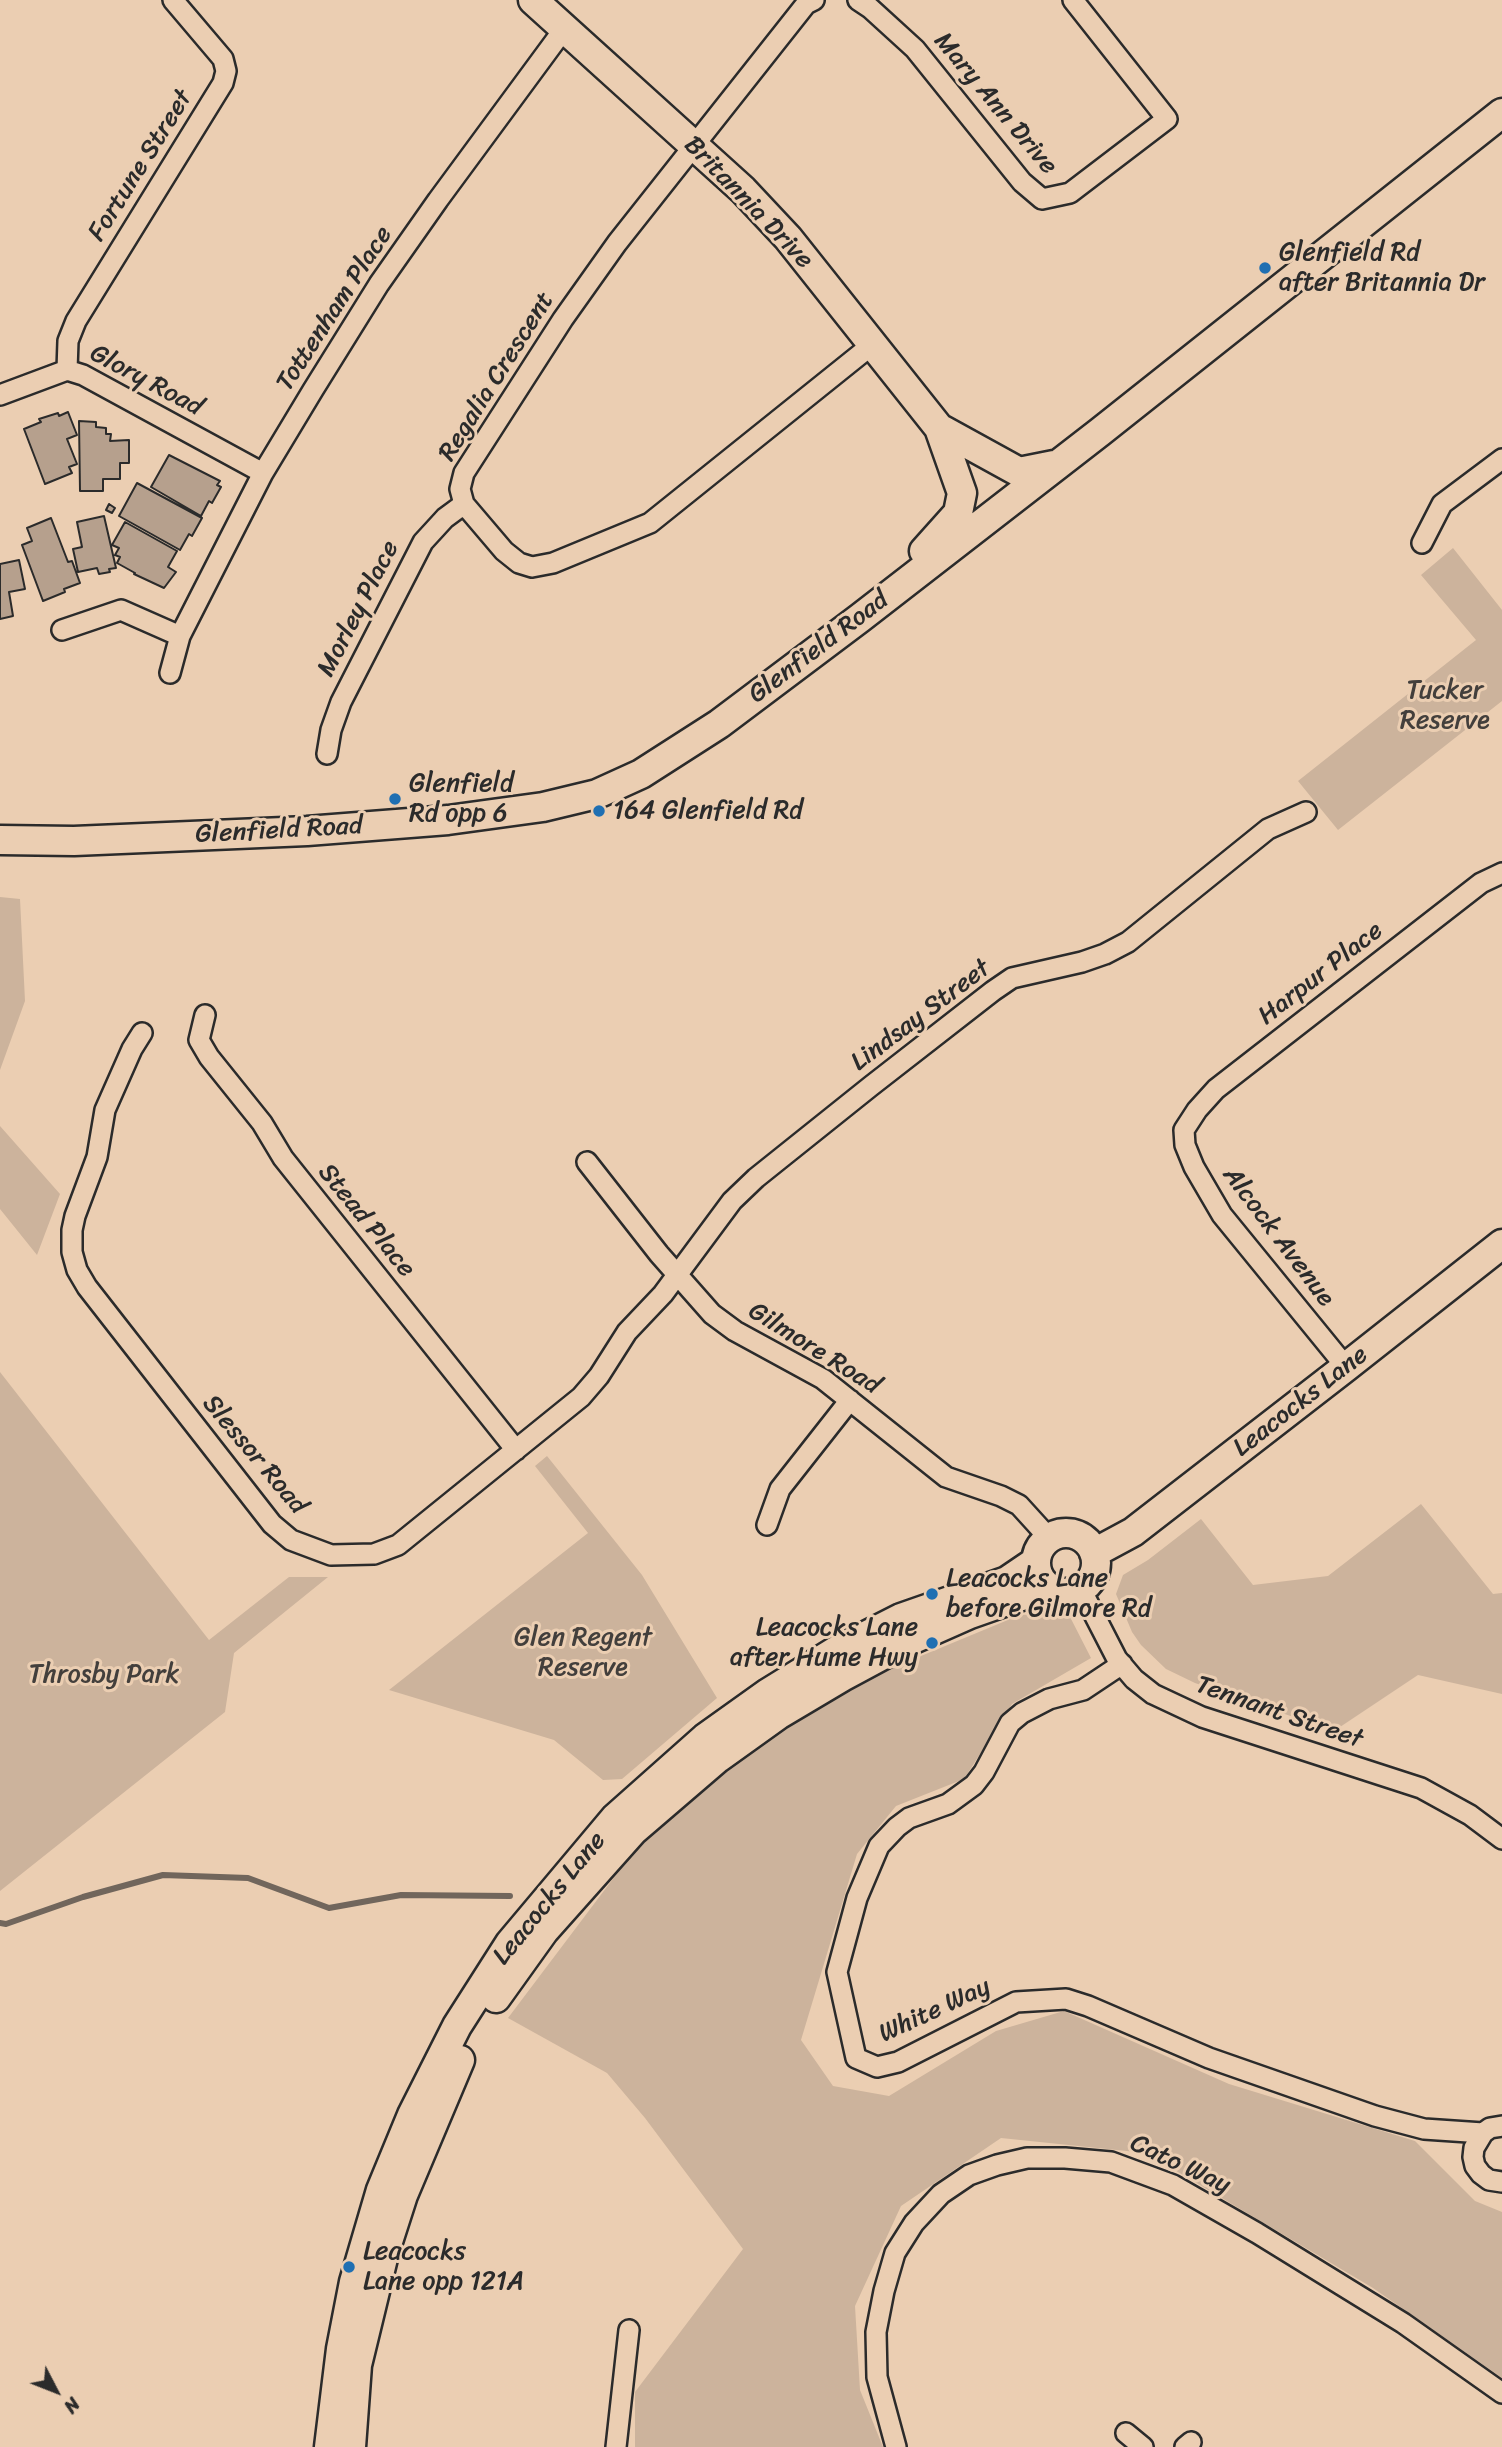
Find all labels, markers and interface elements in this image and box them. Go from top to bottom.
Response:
street label: Mary Ann Drive [927,27,1063,181]
street label: Fortune Street [82,85,200,247]
street label: Britannia Drive [677,130,819,276]
street label: Tottenham Place [270,221,400,397]
place label: Glenfield Rd after Britannia Dr [1279,237,1485,298]
marker: Glenfield Rd after Britannia Dr [1257,260,1273,276]
street label: Regalia Crescent [432,287,562,467]
street label: Glory Road [84,338,208,424]
street label: Morley Place [311,536,407,682]
street label: Glenfield Road [743,585,895,711]
park label: Tucker Reserve [1400,675,1490,736]
place label: Glenfield Rd opp 6 [409,768,514,830]
marker: Glenfield Rd opp 6 [387,791,403,807]
place label: 164 Glenfield Rd [613,795,803,827]
marker: 164 Glenfield Rd [591,803,607,819]
street label: Glenfield Road [195,811,363,851]
street label: Harpur Place [1252,916,1390,1032]
street label: Lindsay Street [845,953,997,1079]
street label: Stead Place [311,1158,421,1284]
street label: Alcock Avenue [1215,1161,1341,1313]
street label: Gilmore Road [742,1296,886,1402]
street label: Leacocks Lane [1227,1340,1375,1464]
street label: Slessor Road [195,1389,313,1521]
place label: Leacocks Lane before Gilmore Rd [946,1563,1151,1624]
marker: Leacocks Lane before Gilmore Rd [924,1586,940,1602]
place label: Leacocks Lane after Hume Hwy [730,1612,918,1674]
park label: Glen Regent Reserve [514,1622,652,1684]
marker: Leacocks Lane after Hume Hwy [924,1635,940,1651]
park label: Throsby Park [29,1659,179,1691]
street label: Tennant Street [1191,1670,1367,1756]
street label: Leacocks Lane [487,1826,613,1972]
street label: White Way [875,1972,995,2050]
street label: Cato Way [1125,2128,1235,2202]
place label: Leacocks Lane opp 121A [363,2236,524,2298]
marker: Leacocks Lane opp 121A [341,2259,357,2275]
north arrow [21,2356,91,2426]
text: N [55,2389,89,2421]

